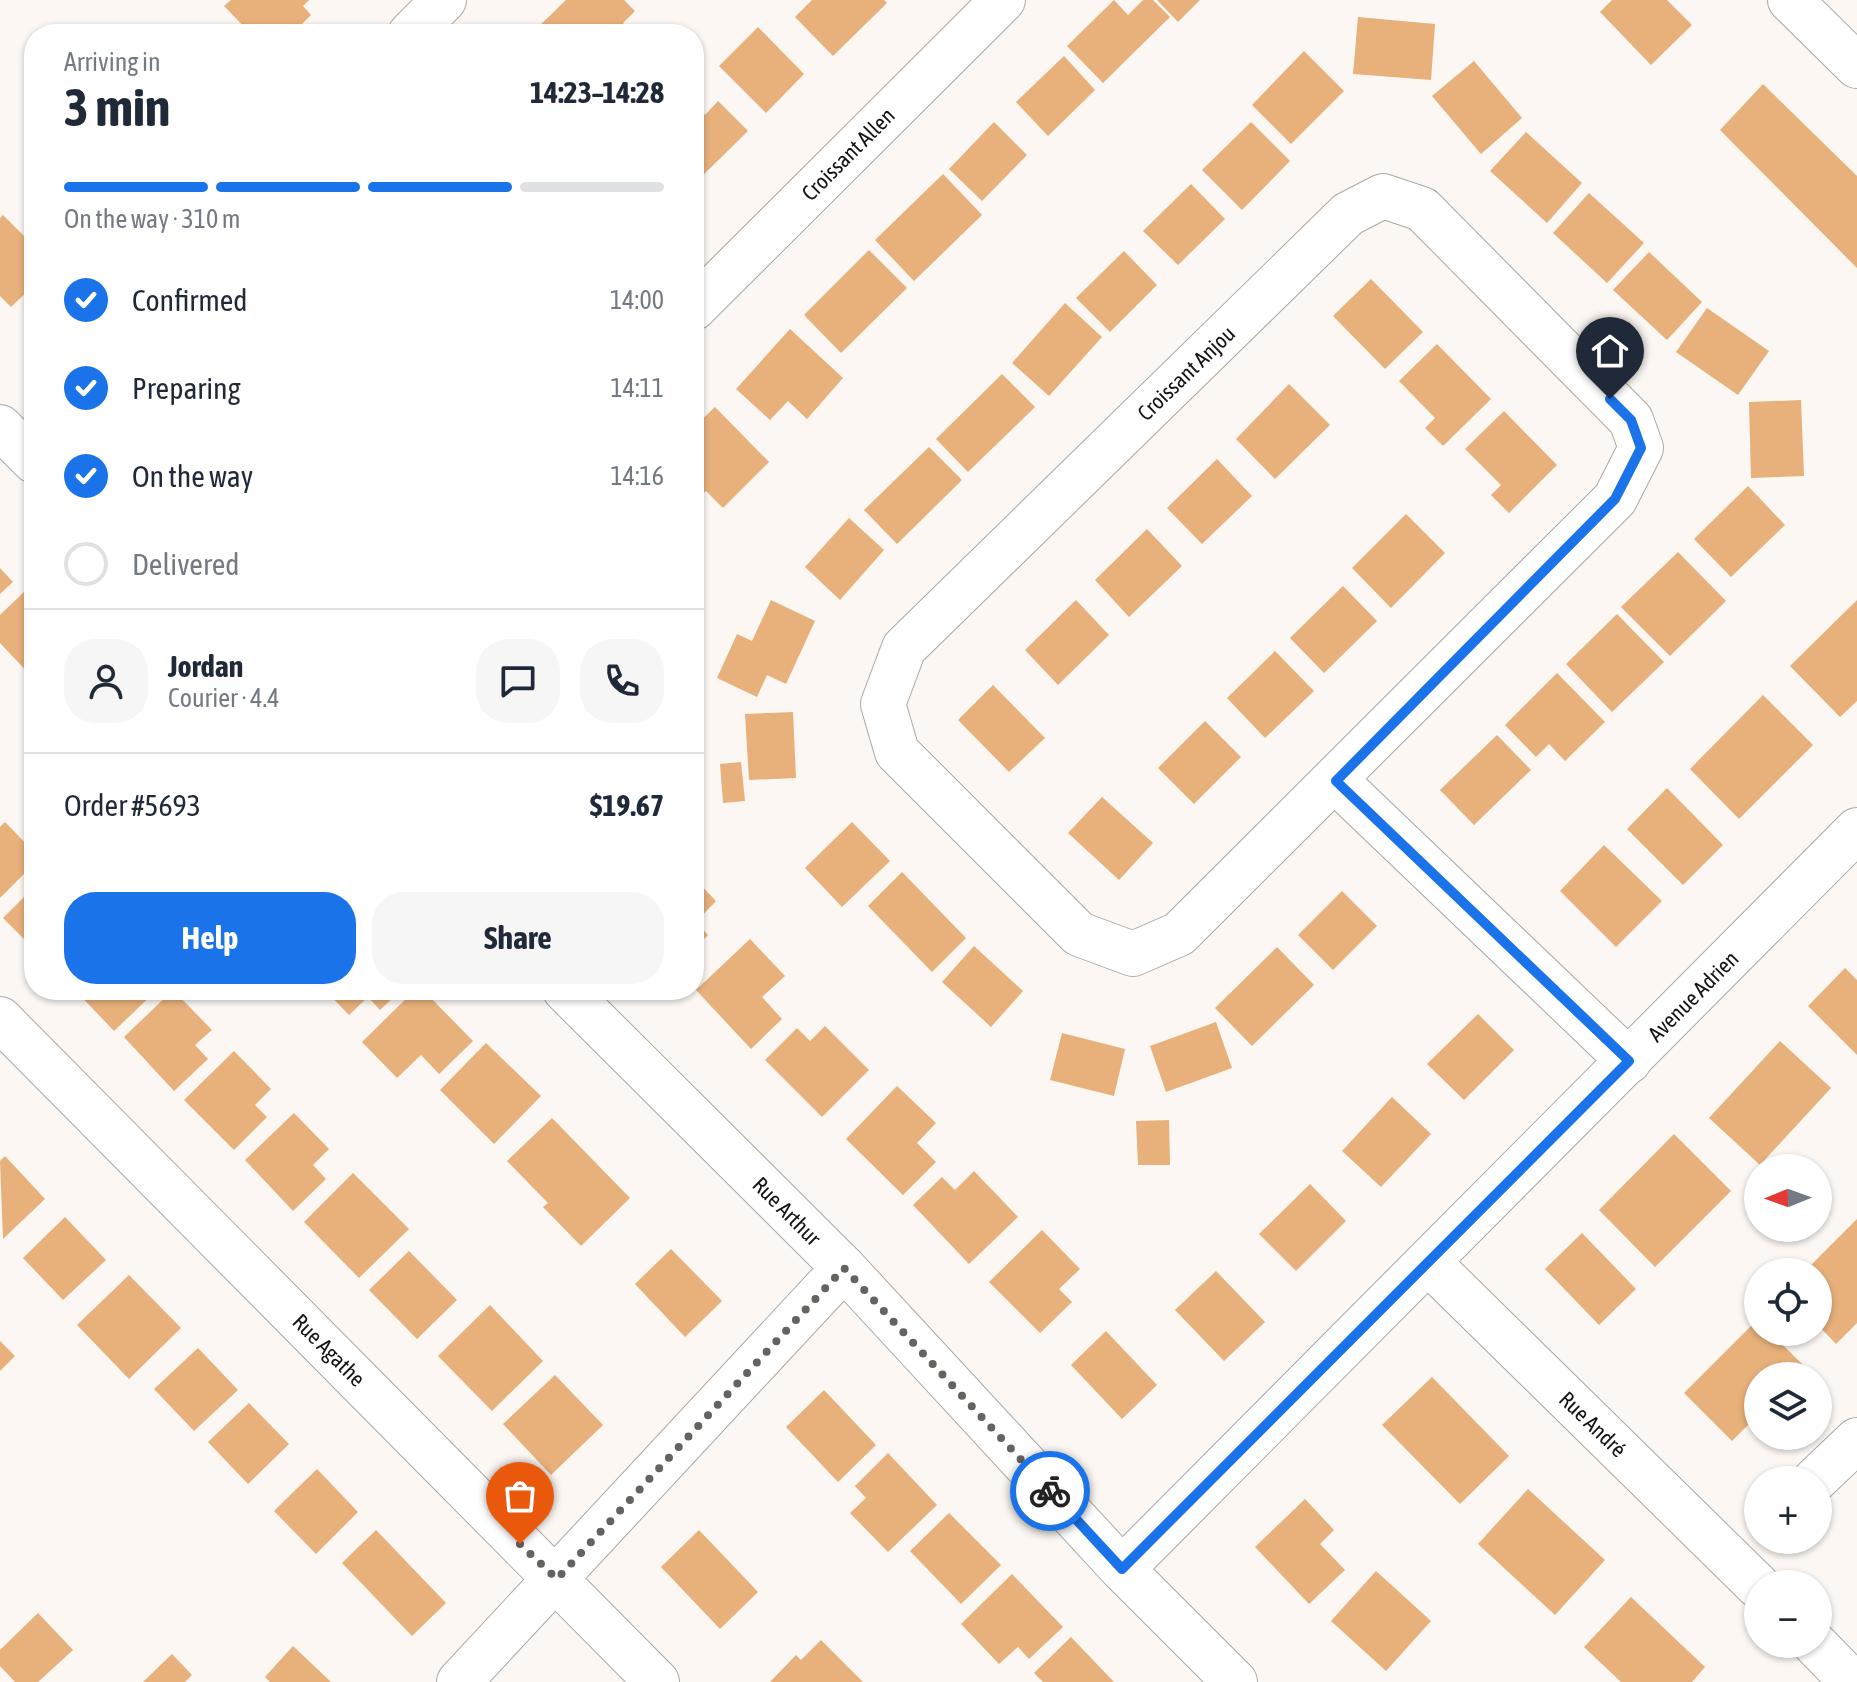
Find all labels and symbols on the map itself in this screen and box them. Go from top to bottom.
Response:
street label: Croissant Allen [796,102,900,206]
pin [1576,317,1644,399]
street label: Croissant Anjou [1132,320,1240,426]
street label: Avenue Adrien [1642,945,1744,1047]
north arrow [1744,1154,1832,1242]
street label: Rue Arthur [747,1171,827,1251]
street label: Rue Agathe [287,1308,371,1392]
street label: Rue André [1554,1386,1632,1462]
courier [1010,1451,1090,1531]
pin [486,1462,554,1544]

